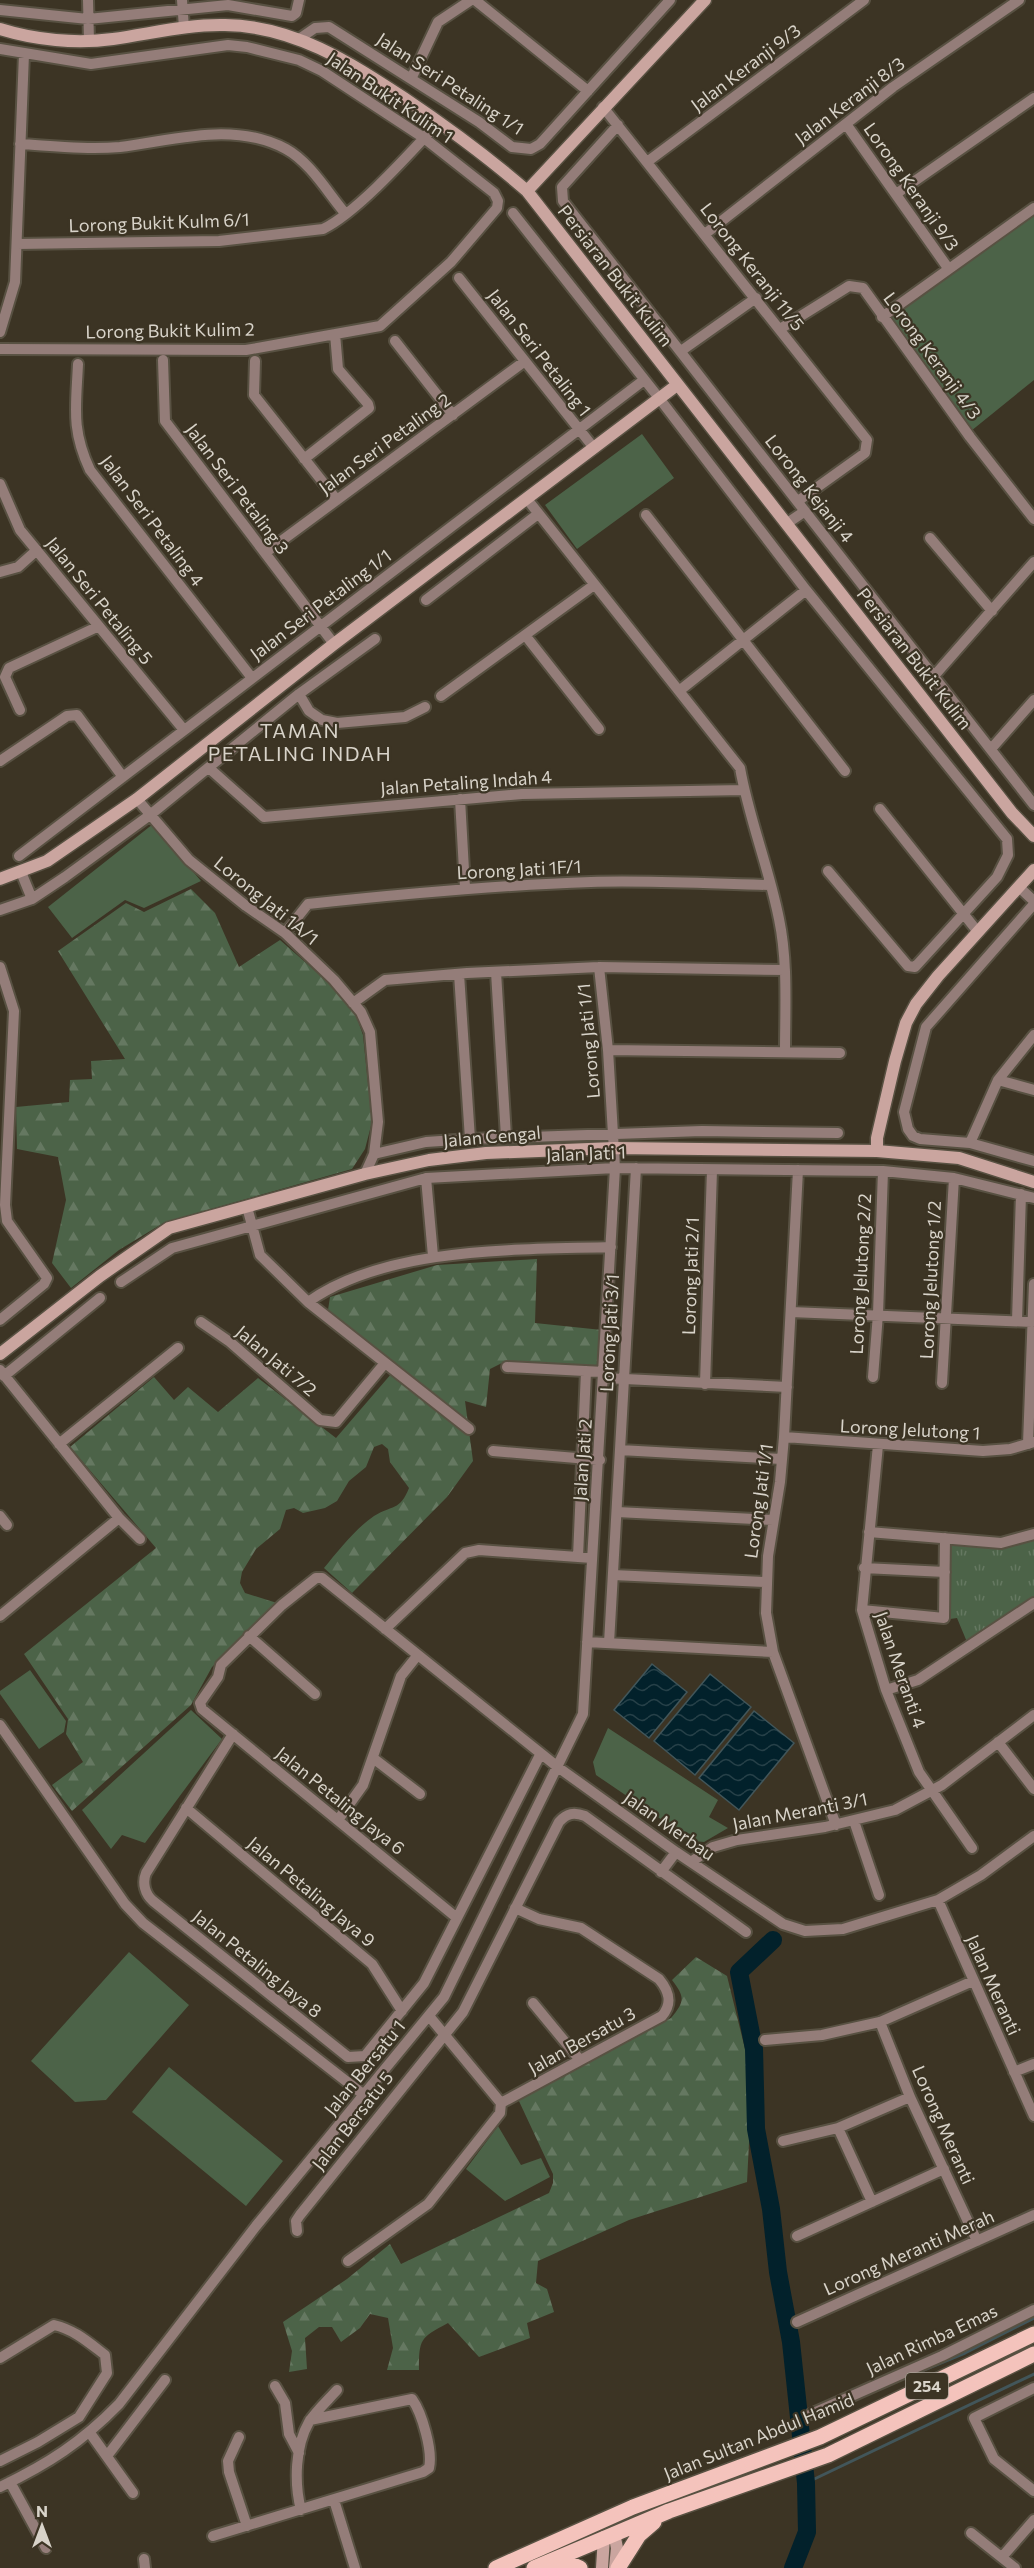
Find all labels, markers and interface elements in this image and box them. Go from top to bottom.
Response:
street label: Jalan Keranji 9/3 [686,19,805,116]
street label: Jalan Seri Petaling 1/1 [373,27,528,139]
street label: Jalan Bukit Kulim 1 [323,47,458,147]
street label: Jalan Keranji 8/3 [790,52,909,149]
street label: Lorong Keranji 9/3 [859,118,964,255]
street label: Lorong Keranji 11/5 [696,198,810,335]
street label: Persiaran Bukit Kulim [554,200,678,351]
street label: Lorong Bukit Kulm 6/1 [68,208,250,236]
street label: Jalan Seri Petaling 1 [483,284,596,420]
street label: Lorong Keranji 4/3 [879,288,986,423]
street label: Lorong Bukit Kulim 2 [85,318,255,342]
street label: Jalan Seri Petaling 2 [314,388,455,498]
street label: Jalan Seri Petaling 3 [182,419,294,558]
street label: Lorong Kejanji 4 [761,430,859,547]
street label: Jalan Seri Petaling 4 [96,451,209,590]
street label: Jalan Seri Petaling 5 [42,532,158,669]
street label: Jalan Seri Petaling 1/1 [246,544,395,664]
street label: Persiaran Bukit Kulim [853,583,977,734]
district label: TAMAN PETALING INDAH [208,718,392,765]
street label: Jalan Petaling Indah 4 [379,765,553,799]
street label: Lorong Jati 1A/1 [210,851,323,949]
street label: Lorong Jati 1F/1 [456,855,582,883]
street label: Lorong Jati 1/1 [572,982,604,1100]
street label: Jalan Cengal [442,1121,542,1151]
street label: Jalan Jati 1 [546,1141,626,1165]
street label: Lorong Jelutong 2/2 [845,1193,875,1355]
street label: Lorong Jelutong 1/2 [915,1200,945,1360]
street label: Lorong Jati 2/1 [677,1217,703,1335]
street label: Lorong Jati 3/1 [595,1273,623,1392]
street label: Jalan Jati 7/2 [232,1320,322,1400]
street label: Lorong Jelutong 1 [839,1414,981,1444]
street label: Jalan Jati 2 [568,1418,596,1502]
street label: Lorong Jati 1/1 [739,1442,777,1560]
street label: Jalan Meranti 4 [871,1608,931,1731]
street label: Jalan Petaling Jaya 6 [272,1741,410,1859]
street label: Jalan Merbau [620,1786,719,1865]
street label: Jalan Meranti 3/1 [731,1787,869,1835]
street label: Jalan Petaling Jaya 9 [243,1831,380,1951]
street label: Jalan Petaling Jaya 8 [189,1904,327,2022]
street label: Jalan Meranti [962,1931,1026,2038]
street label: Jalan Bersatu 3 [524,2002,639,2079]
street label: Jalan Bersatu 1 [319,2015,409,2120]
street label: Lorong Meranti [908,2062,980,2187]
street label: Jalan Bersatu 5 [307,2067,398,2174]
street label: Lorong Meranti Merah [820,2205,997,2300]
street label: Jalan Rimba Emas [862,2299,1001,2379]
road number: 254 [906,2373,948,2399]
street label: Jalan Sultan Abdul Hamid [660,2388,857,2484]
north arrow [12,2496,72,2556]
text: N [36,2501,48,2520]

